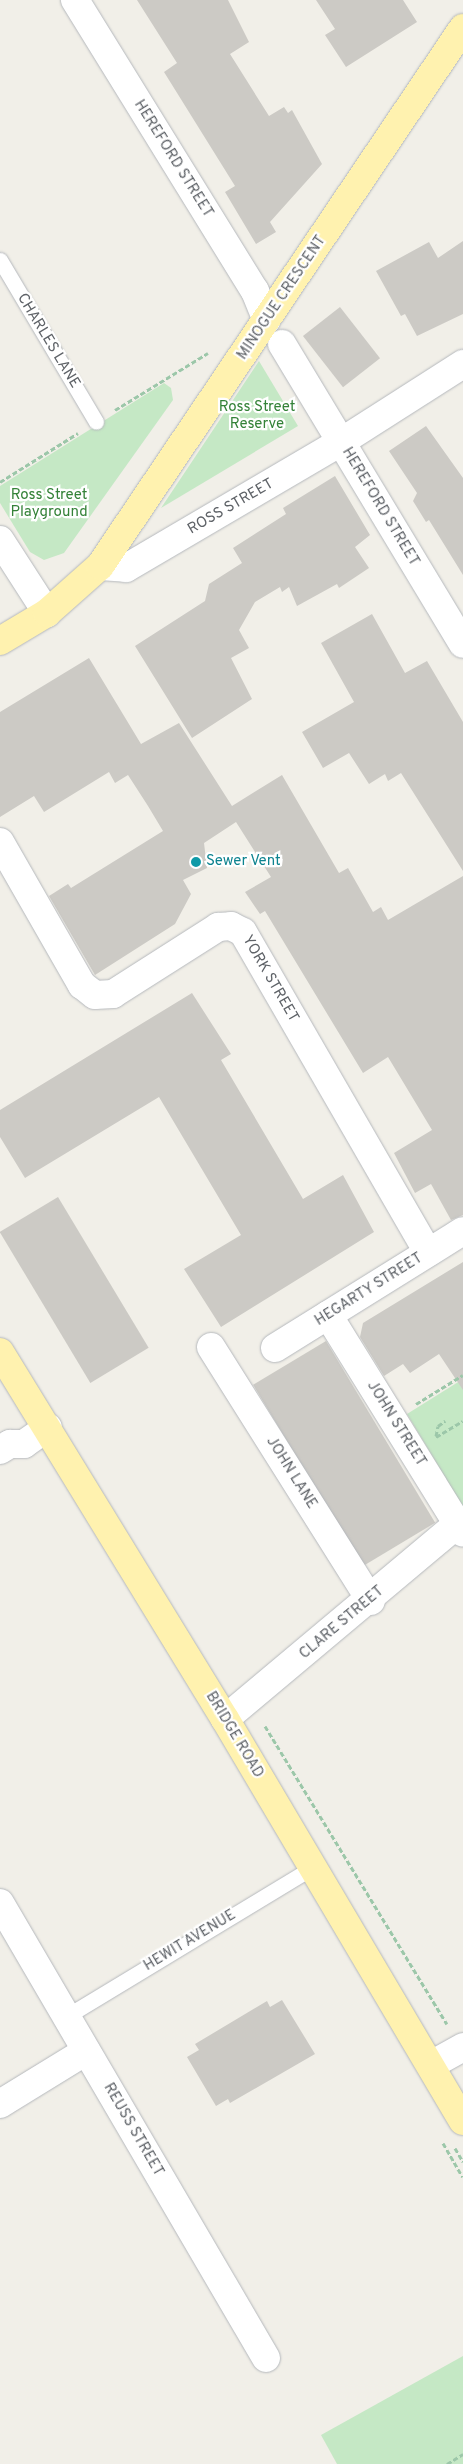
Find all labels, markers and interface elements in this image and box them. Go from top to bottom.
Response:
street label: HEREFORD STREET [130,97,216,221]
street label: MINOGUE CRESCENT [234,232,330,364]
street label: CHARLES LANE [13,290,83,392]
park label: Ross Street Reserve [219,398,295,433]
street label: HEREFORD STREET [337,444,423,570]
street label: ROSS STREET [185,475,277,539]
park label: Ross Street Playground [10,486,88,521]
place label: Sewer Vent [206,853,281,871]
marker: Sewer Vent [190,856,202,868]
street label: YORK STREET [238,932,302,1026]
street label: HEGARTY STREET [312,1249,426,1331]
street label: JOHN STREET [363,1378,429,1470]
street label: JOHN LANE [262,1434,320,1512]
street label: CLARE STREET [296,1583,388,1663]
street label: BRIDGE ROAD [201,1689,267,1781]
street label: HEWIT AVENUE [140,1906,240,1976]
street label: REUSS STREET [99,2080,167,2180]

